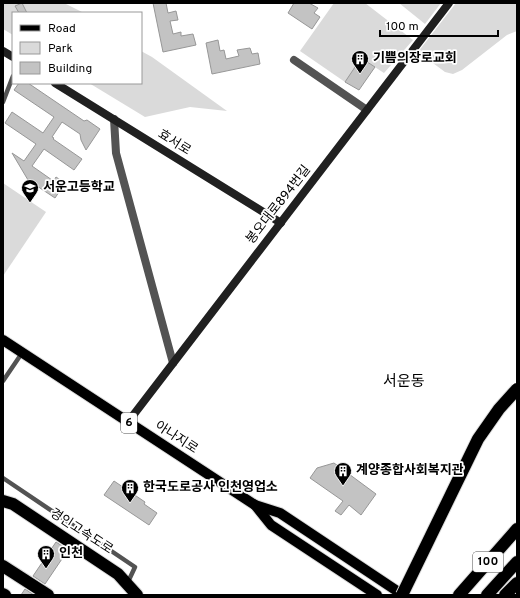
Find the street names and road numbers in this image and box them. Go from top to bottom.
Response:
street label: 효서로 [155,127,193,159]
street label: 봉오대로894번길 [243,163,315,247]
road number: 6 [121,413,137,433]
street label: 아나지로 [152,418,200,458]
street label: 경인고속도로 [47,506,115,558]
road number: 100 [473,552,503,572]

